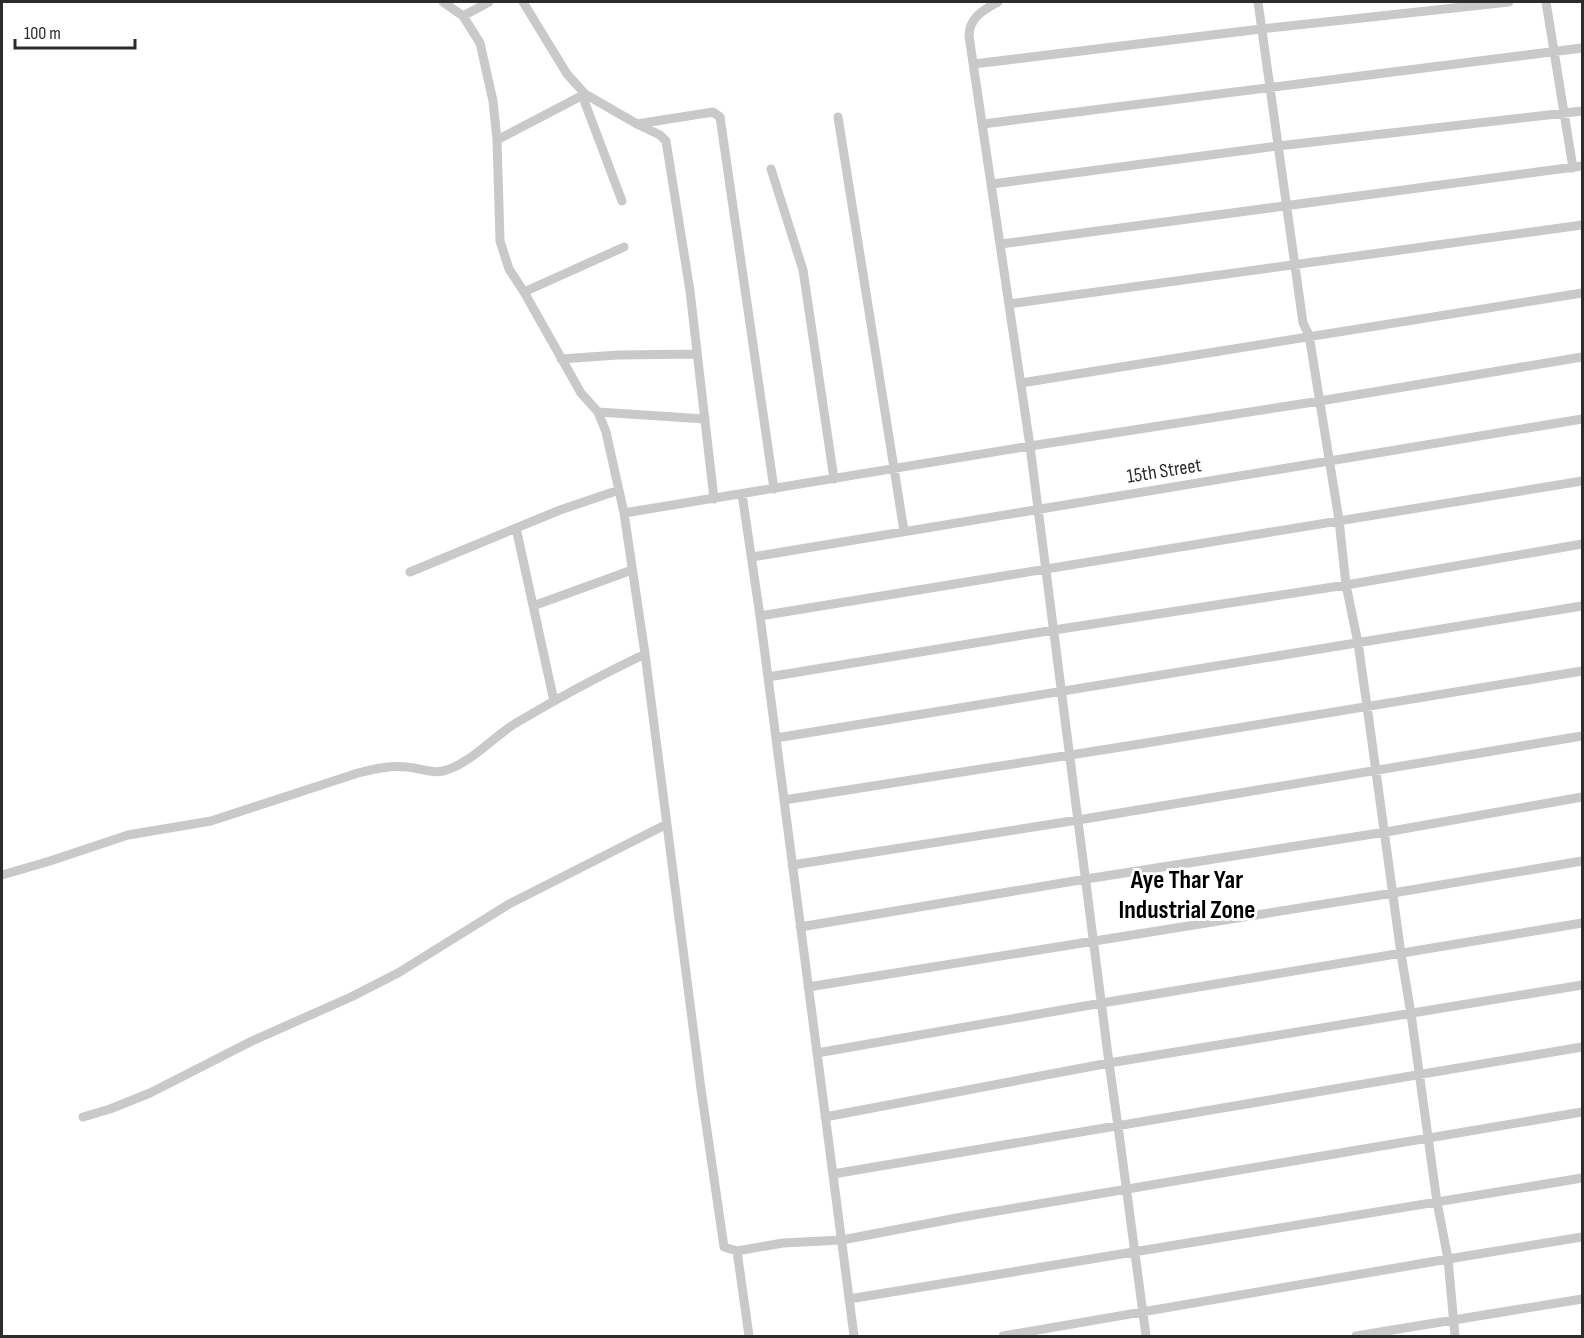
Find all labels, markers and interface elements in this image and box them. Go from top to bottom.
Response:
scale bar [15,12,135,50]
text: 100 m [24,23,61,44]
street label: 15th Street [1125,453,1203,489]
district label: Aye Thar Yar Industrial Zone [1119,865,1255,926]

